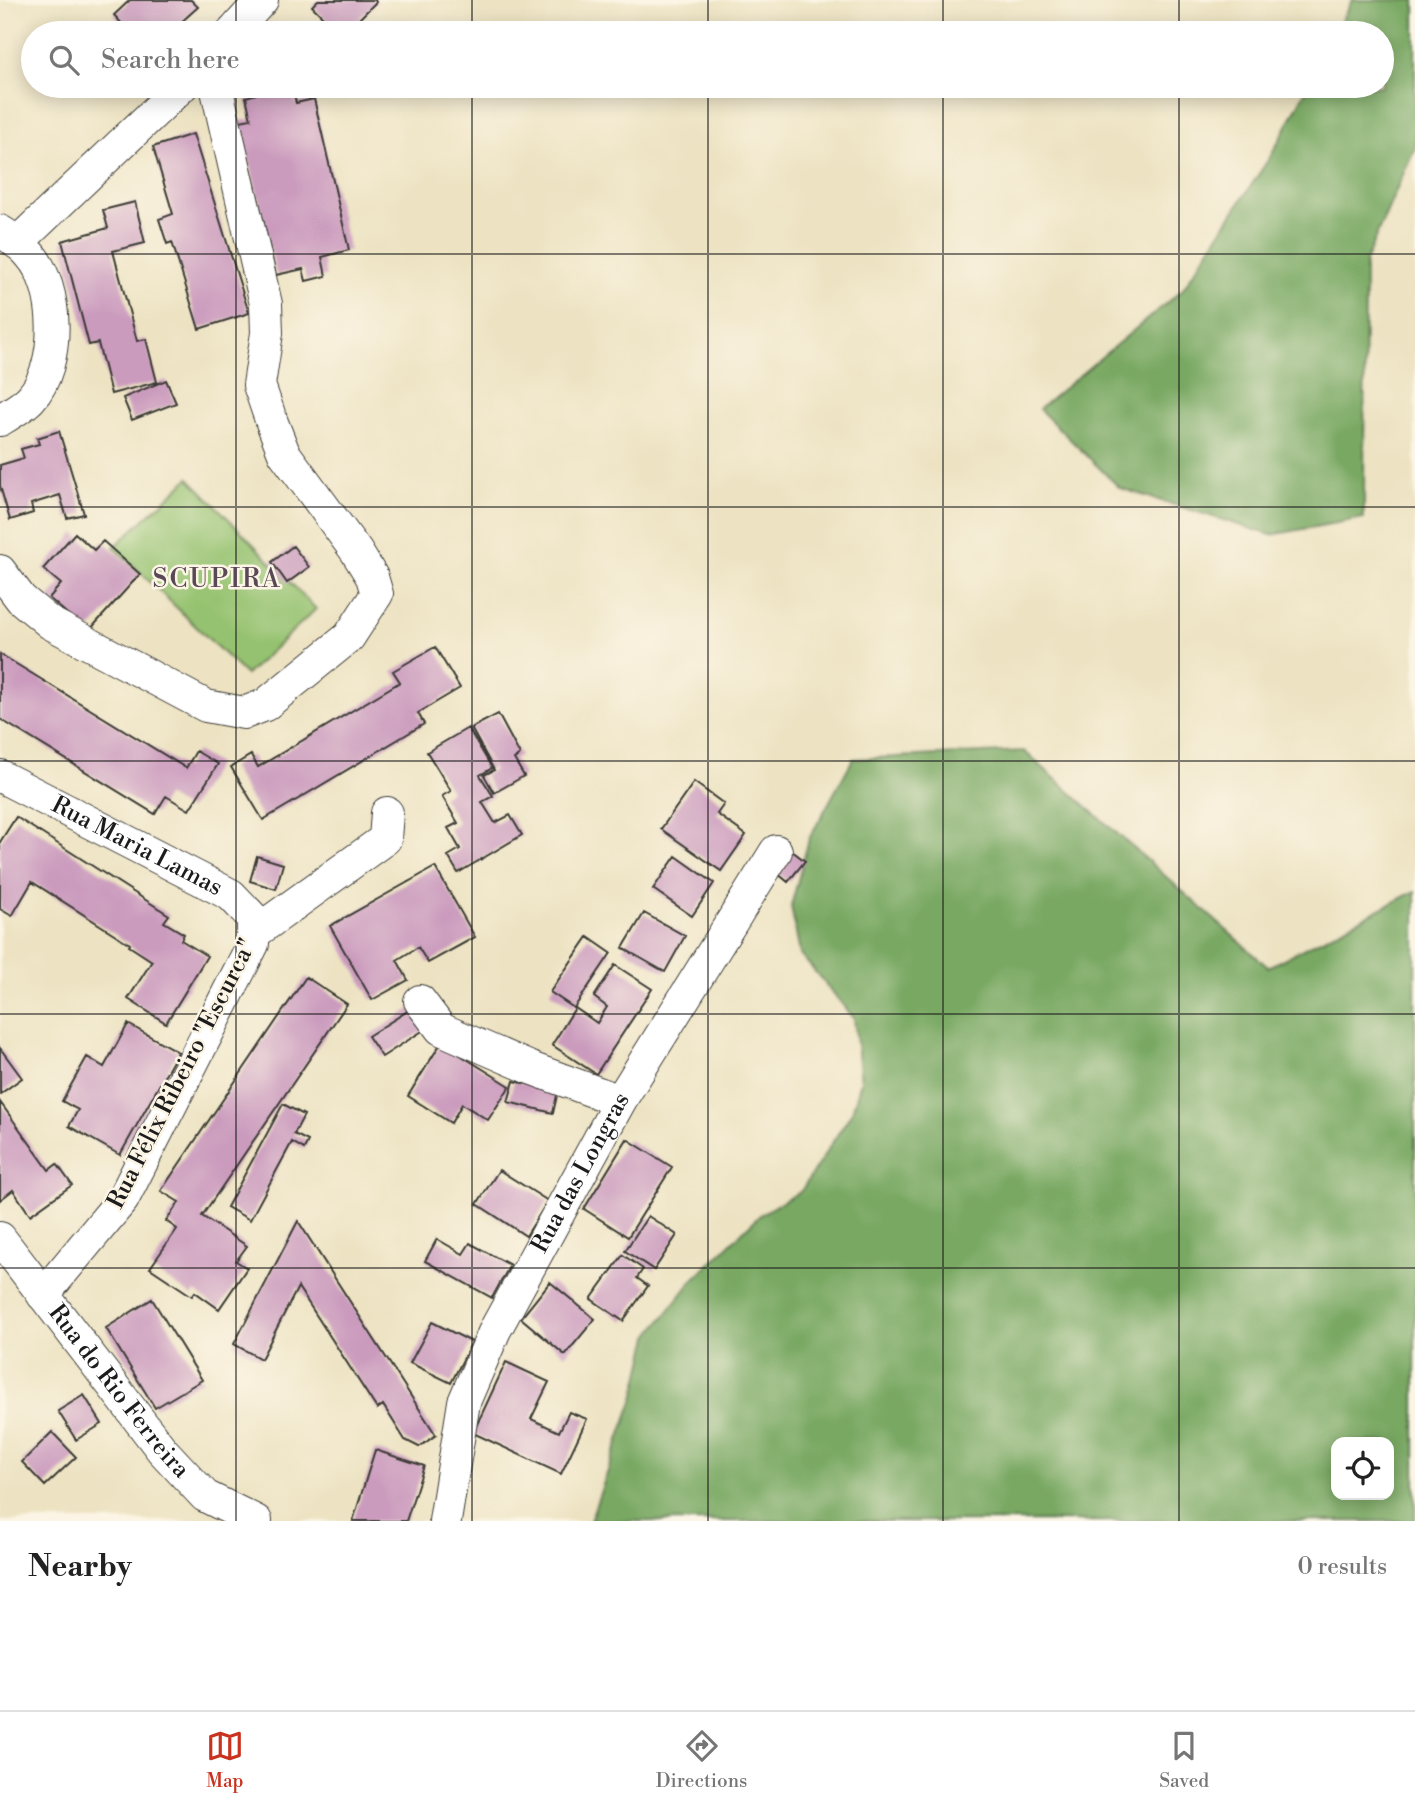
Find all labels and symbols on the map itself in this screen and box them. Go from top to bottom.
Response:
district label: SCUPIRA [153,563,281,595]
street label: Rua Maria Lamas [46,790,228,903]
street label: Rua Félix Ribeiro "Escurca" [101,934,263,1214]
street label: Rua das Longras [525,1087,637,1258]
street label: Rua do Rio Ferreira [41,1299,196,1485]

